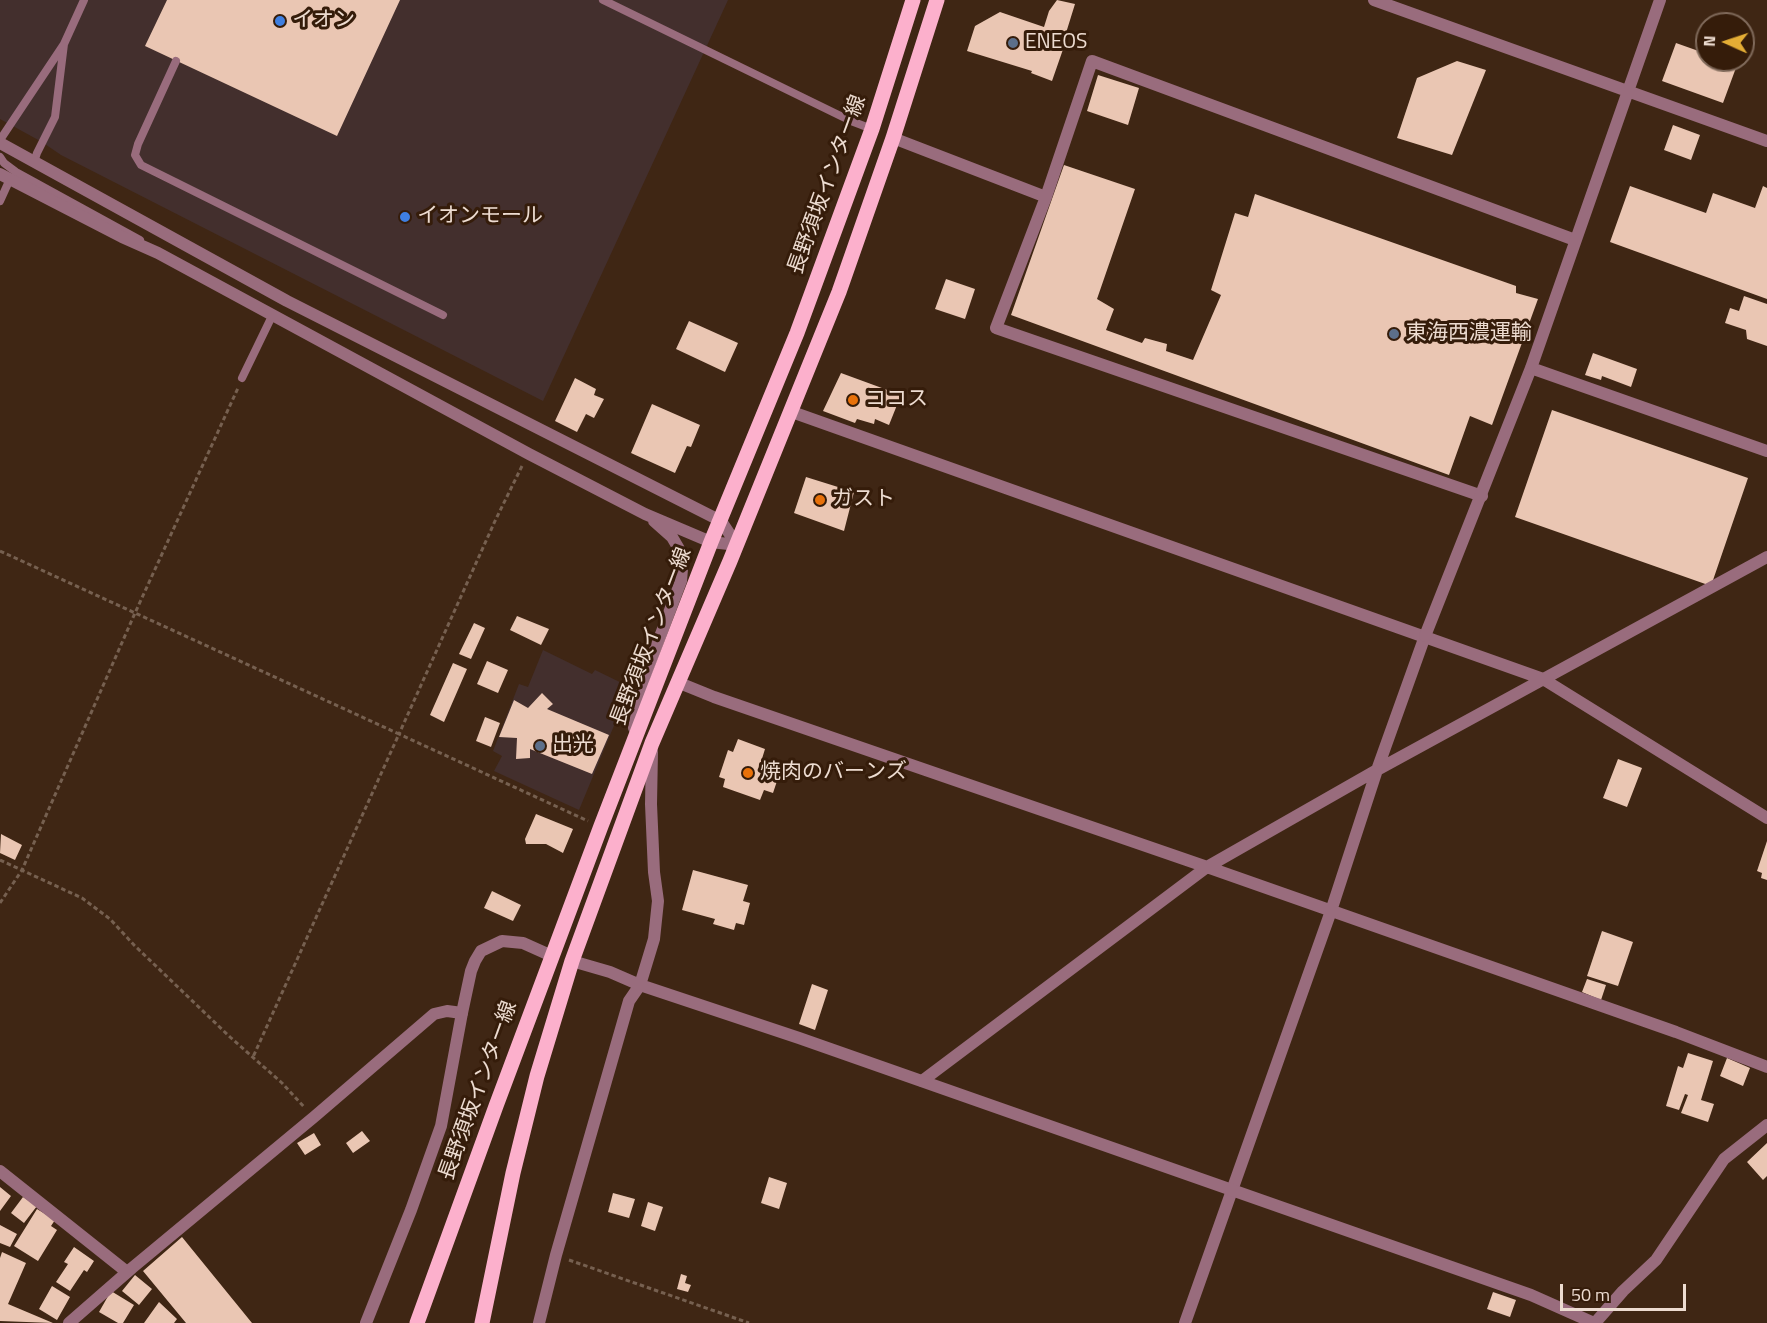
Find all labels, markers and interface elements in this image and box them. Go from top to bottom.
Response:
place label: イオン [292,8,355,34]
north arrow [1695,12,1755,72]
marker: イオン [273,14,287,28]
place label: ENEOS [1025,30,1087,56]
text: N [1697,35,1721,47]
marker: ENEOS [1006,36,1020,50]
street label: 長野須坂インター線 [784,92,872,278]
place label: イオンモール [417,204,543,230]
marker: イオンモール [398,210,412,224]
place label: 東海西濃運輸 [1406,321,1532,347]
marker: 東海西濃運輸 [1387,327,1401,341]
place label: ココス [865,387,928,413]
marker: ココス [846,393,860,407]
place label: ガスト [832,487,895,513]
marker: ガスト [813,493,827,507]
street label: 長野須坂インター線 [606,544,698,730]
place label: 出光 [552,733,594,759]
marker: 出光 [533,739,547,753]
place label: 焼肉のバーンズ [760,760,907,786]
marker: 焼肉のバーンズ [741,766,755,780]
street label: 長野須坂インター線 [435,998,523,1184]
scale bar [1563,1272,1689,1310]
text: 50 m [1571,1281,1610,1308]

